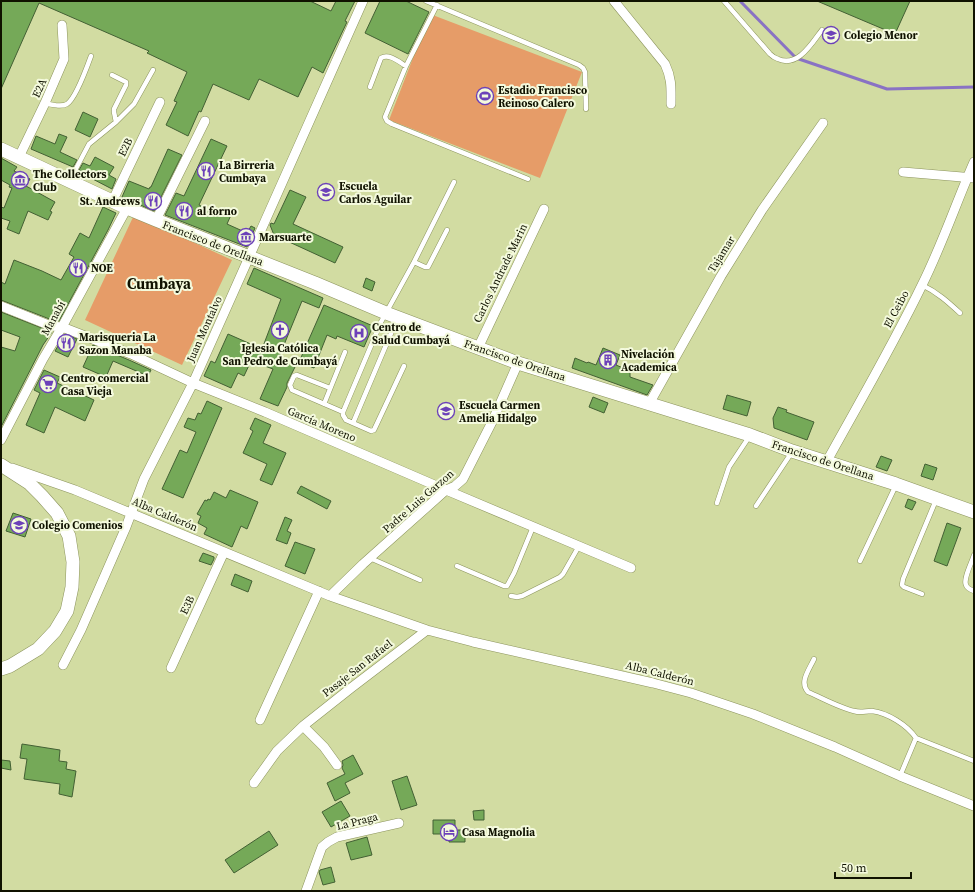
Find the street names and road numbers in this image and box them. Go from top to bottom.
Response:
street label: E2A [29,76,51,100]
street label: E2B [115,135,136,159]
street label: Francisco de Orellana [160,217,266,270]
street label: Carlos Andrade Marin [470,221,531,325]
street label: Tajamar [704,233,739,275]
street label: El Ceibo [880,288,913,331]
street label: Juan Montalvo [183,294,226,366]
street label: Manabí [38,298,69,338]
street label: Francisco de Orellana [462,336,568,385]
street label: García Moreno [285,403,358,446]
street label: Francisco de Orellana [770,437,876,484]
street label: Padre Luis Garzon [380,466,457,536]
street label: Alba Calderón [130,494,200,535]
street label: E3B [177,593,198,617]
street label: Pasaje San Rafael [319,636,395,701]
street label: Alba Calderón [624,658,696,689]
street label: La Praga [335,809,380,834]

